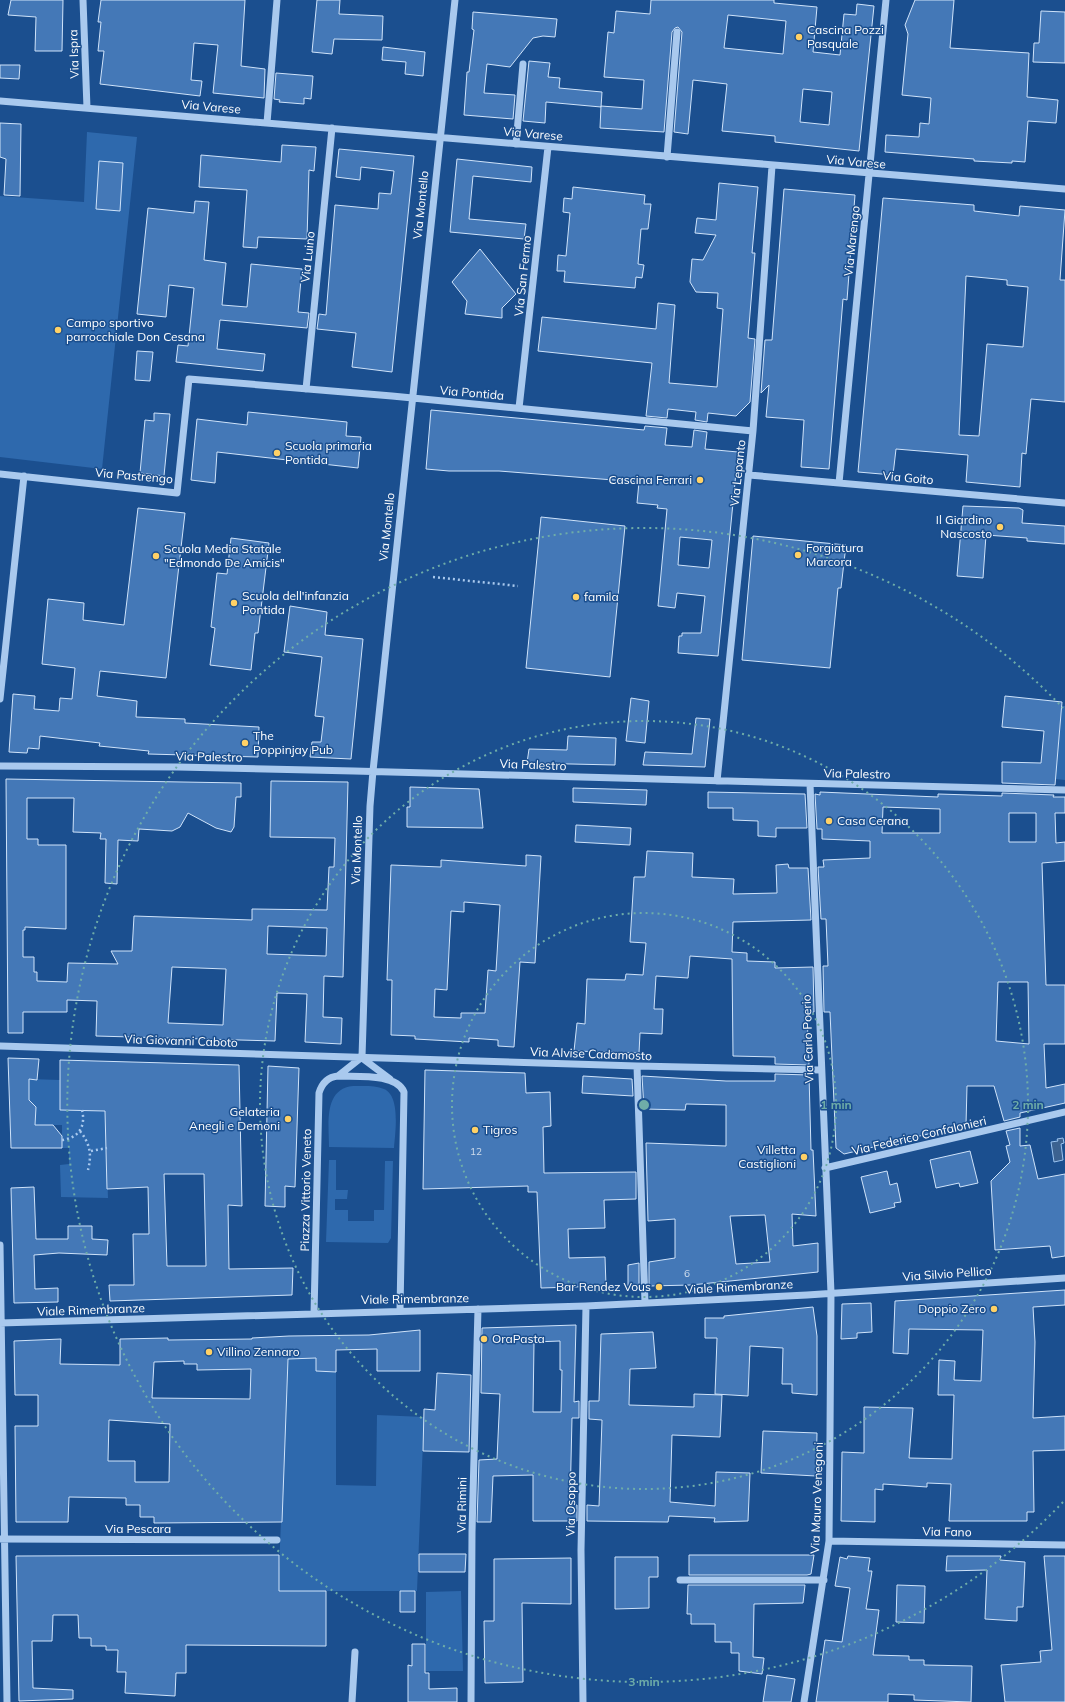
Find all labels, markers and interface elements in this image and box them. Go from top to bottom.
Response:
place label: Cascina Pozzi Pasquale [807,22,884,51]
street label: Via Ispra [65,29,82,79]
marker: Cascina Pozzi Pasquale [794,32,804,42]
street label: Via Varese [181,96,241,117]
street label: Via Varese [503,123,563,144]
street label: Via Varese [826,151,886,172]
street label: Via Montello [409,170,432,240]
street label: Via Marengo [840,205,863,277]
street label: Via Luino [297,230,318,283]
street label: Via San Fermo [511,235,534,317]
place label: Campo sportivo parrocchiale Don Cesana [66,315,205,344]
marker: Campo sportivo parrocchiale Don Cesana [53,325,63,335]
street label: Via Pontida [439,382,505,403]
place label: Scuola primaria Pontida [285,438,372,467]
street label: Via Lepanto [727,439,748,507]
marker: Scuola primaria Pontida [272,448,282,458]
street label: Via Pastrengo [94,465,174,486]
street label: Via Goito [882,468,934,487]
place label: Cascina Ferrari [609,472,692,487]
marker: Cascina Ferrari [695,475,705,485]
street label: Via Montello [375,492,398,562]
place label: Il Giardino Nascosto [936,512,992,541]
marker: Il Giardino Nascosto [995,522,1005,532]
place label: Forgiatura Marcora [806,540,864,569]
place label: Scuola Media Statale "Edmondo De Amicis" [164,541,285,570]
marker: Forgiatura Marcora [793,550,803,560]
marker: Scuola Media Statale "Edmondo De Amicis" [151,551,161,561]
place label: Scuola dell'infanzia Pontida [242,588,349,617]
place label: famila [584,589,619,604]
marker: famila [571,592,581,602]
marker: Scuola dell'infanzia Pontida [229,598,239,608]
place label: The Poppinjay Pub [253,728,333,757]
marker: The Poppinjay Pub [240,738,250,748]
street label: Via Palestro [175,748,243,765]
street label: Via Palestro [499,756,567,773]
street label: Via Palestro [823,765,891,782]
place label: Casa Cerana [837,813,909,828]
street label: Via Montello [348,815,365,885]
marker: Casa Cerana [824,816,834,826]
street label: Via Carlo Poerio [798,994,817,1084]
street label: Via Giovanni Caboto [124,1031,238,1050]
street label: Via Alvise Cadamosto [530,1044,652,1063]
text: 1 min [820,1097,852,1112]
text: 2 min [1012,1097,1044,1112]
centre of rings [637,1098,651,1112]
place label: Gelateria Anegli e Demoni [189,1104,280,1133]
street label: Via Federico Confalonieri [850,1113,988,1158]
marker: Gelateria Anegli e Demoni [283,1114,293,1124]
place label: Tigros [483,1122,517,1137]
marker: Tigros [470,1125,480,1135]
street label: Piazza Vittorio Veneto [297,1128,314,1252]
place label: Villetta Castiglioni [738,1142,796,1171]
house number: 12 [470,1145,482,1158]
marker: Villetta Castiglioni [799,1152,809,1162]
street label: Via Silvio Pellico [902,1263,992,1284]
house number: 6 [684,1267,690,1280]
street label: Viale Rimembranze [685,1276,793,1297]
place label: Bar Rendez Vous [556,1279,651,1294]
marker: Bar Rendez Vous [654,1282,664,1292]
street label: Viale Rimembranze [361,1290,469,1307]
street label: Viale Rimembranze [37,1300,145,1319]
place label: Doppio Zero [918,1301,986,1316]
marker: Doppio Zero [989,1304,999,1314]
place label: OraPasta [492,1331,545,1346]
marker: OraPasta [479,1334,489,1344]
place label: Villino Zennaro [217,1344,300,1359]
marker: Villino Zennaro [204,1347,214,1357]
street label: Via Mauro Venegoni [807,1442,826,1554]
street label: Via Osoppo [562,1471,579,1537]
street label: Via Rimini [454,1477,469,1533]
street label: Via Pescara [105,1521,171,1536]
street label: Via Fano [922,1524,972,1539]
text: 3 min [628,1674,660,1689]

